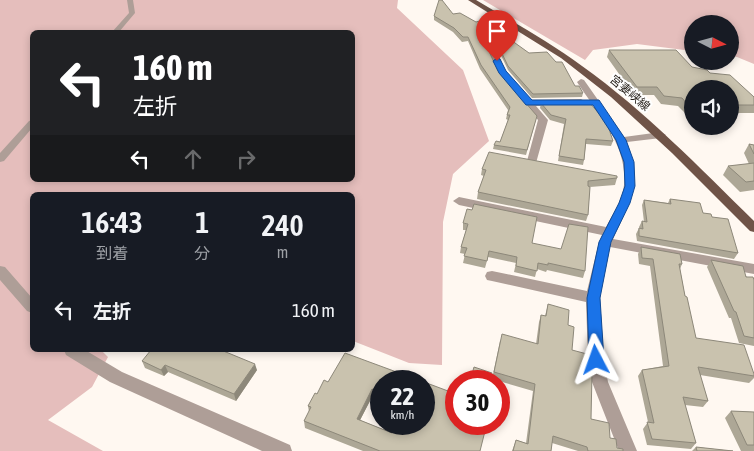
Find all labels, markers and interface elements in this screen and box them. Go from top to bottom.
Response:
pin [476,10,518,61]
north arrow [684,15,739,70]
map controls [684,15,739,135]
icon: arrive [483,17,511,45]
text: 160 m [133,47,212,87]
icon: left [50,50,115,115]
street label: 宮妻峡線 [607,72,653,114]
button: sound [684,80,739,135]
text: 左折 [133,93,177,119]
icon: left [126,145,154,173]
icon: ahead [179,145,207,173]
icon: right [232,145,260,173]
text: 16:43 [81,205,143,239]
text: 1 [195,205,209,239]
text: 240 [261,208,304,242]
text: m [277,243,288,261]
text: 到着 [96,244,128,262]
text: 分 [194,244,210,262]
icon: left [50,296,78,324]
text: 160 m [292,299,335,321]
text: 左折 [93,300,131,322]
position arrow [569,333,621,385]
speed limit sign: 30 [445,370,510,435]
text: 22 [391,382,414,410]
text: km/h [391,408,414,422]

